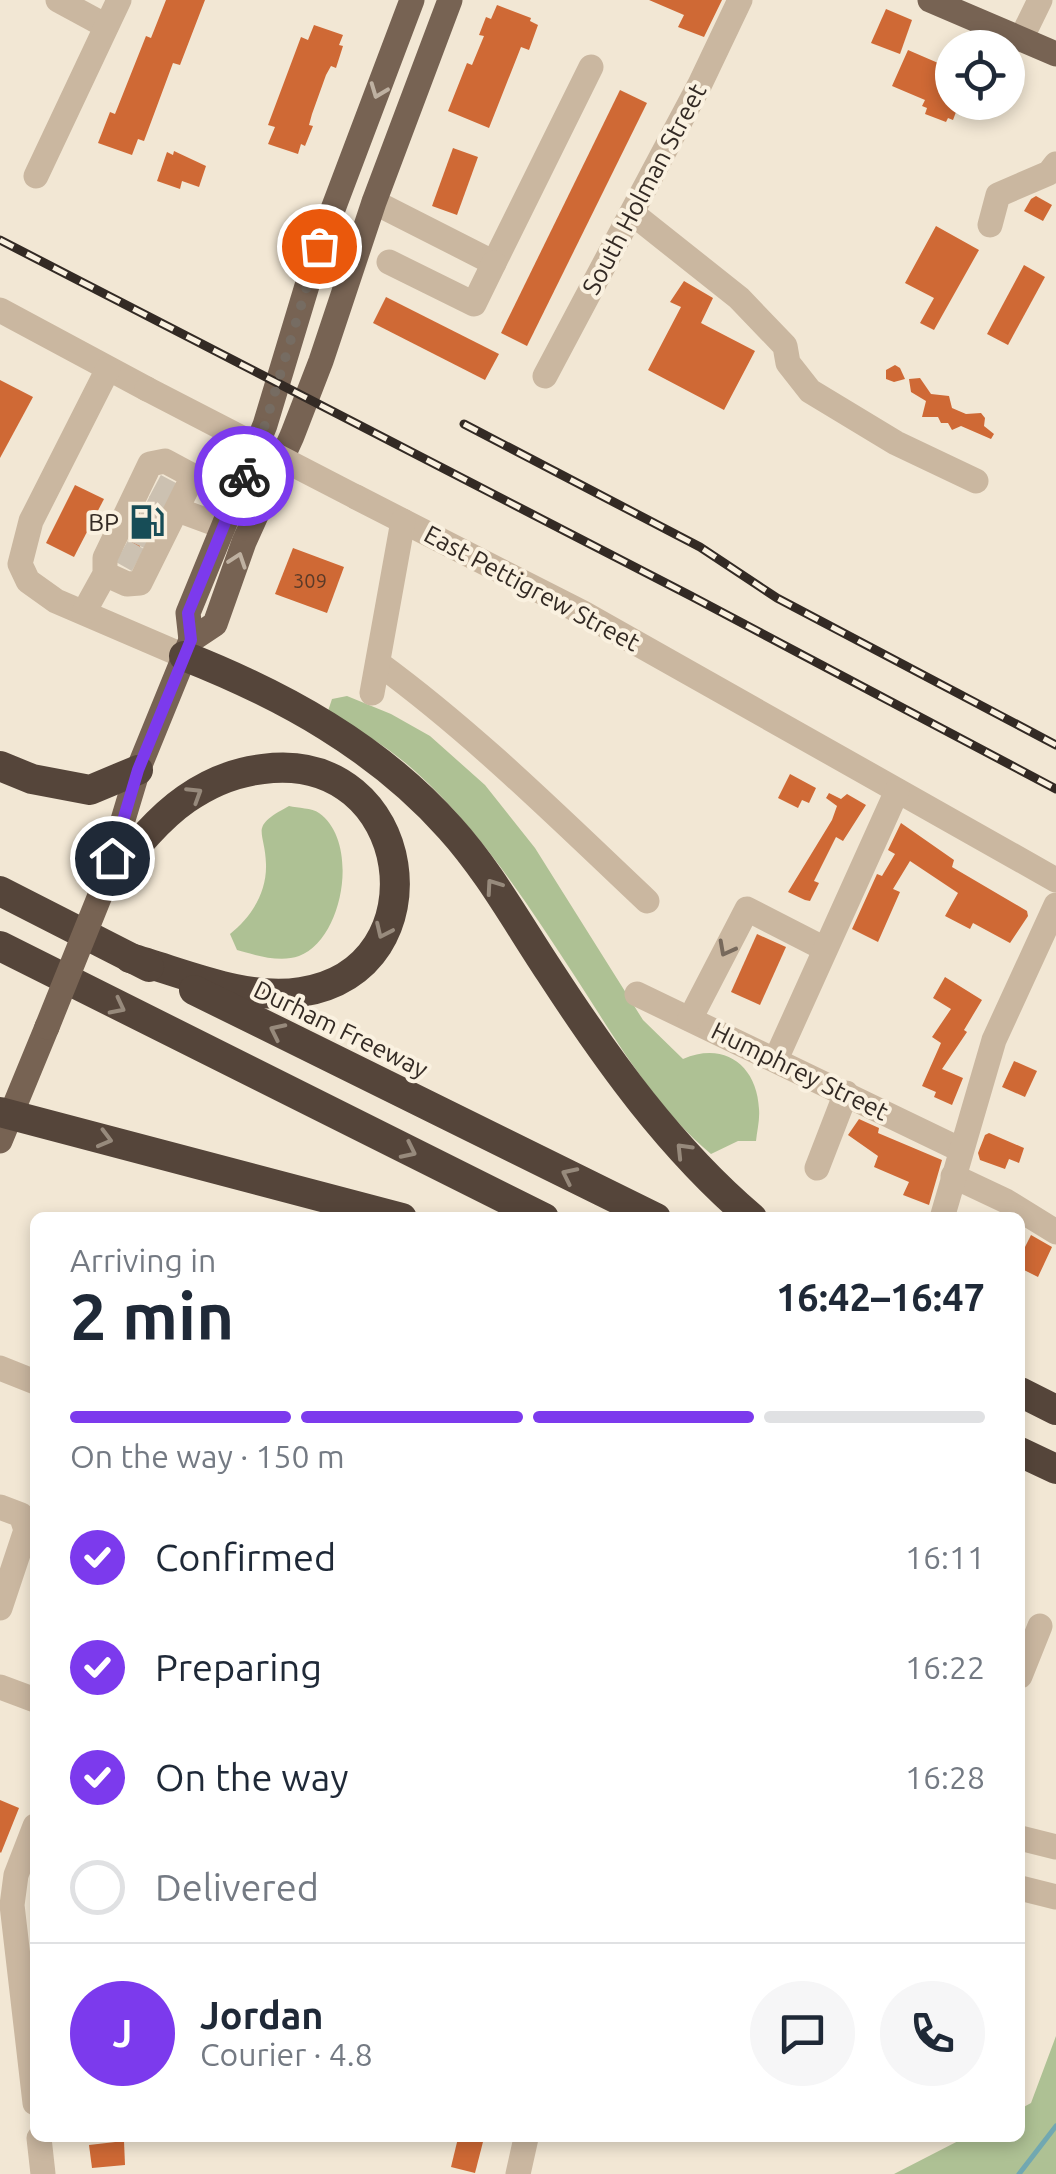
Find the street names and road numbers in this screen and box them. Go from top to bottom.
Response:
street label: South Holman Street [577,79,712,299]
street label: East Pettigrew Street [420,519,645,657]
street label: Durham Freeway [250,975,432,1083]
street label: Humphrey Street [707,1016,893,1126]

